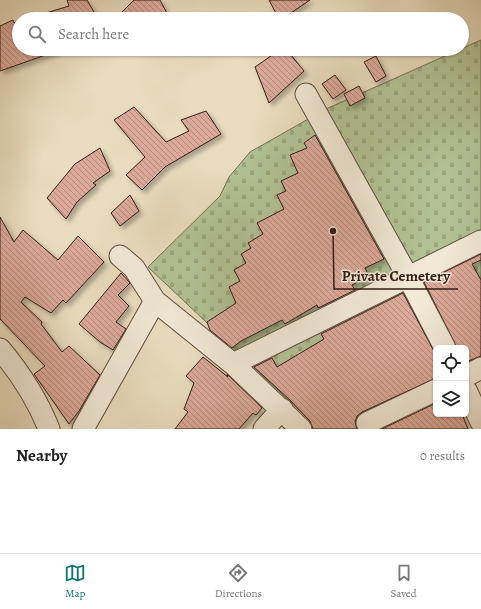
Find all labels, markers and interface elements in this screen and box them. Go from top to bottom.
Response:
search box [12,12,469,56]
icon: search [26,23,48,45]
text: Search here [58,24,129,44]
callout: Private Cemetery [334,262,458,289]
text: Private Cemetery [342,266,451,286]
map controls [433,345,469,417]
button: locate [433,345,469,381]
button: layers [433,381,469,417]
text: Nearby [16,444,67,467]
text: 0 results [420,447,465,464]
tab: Map [64,562,86,601]
tab: Directions [215,562,262,601]
tab: Saved [391,562,417,601]

